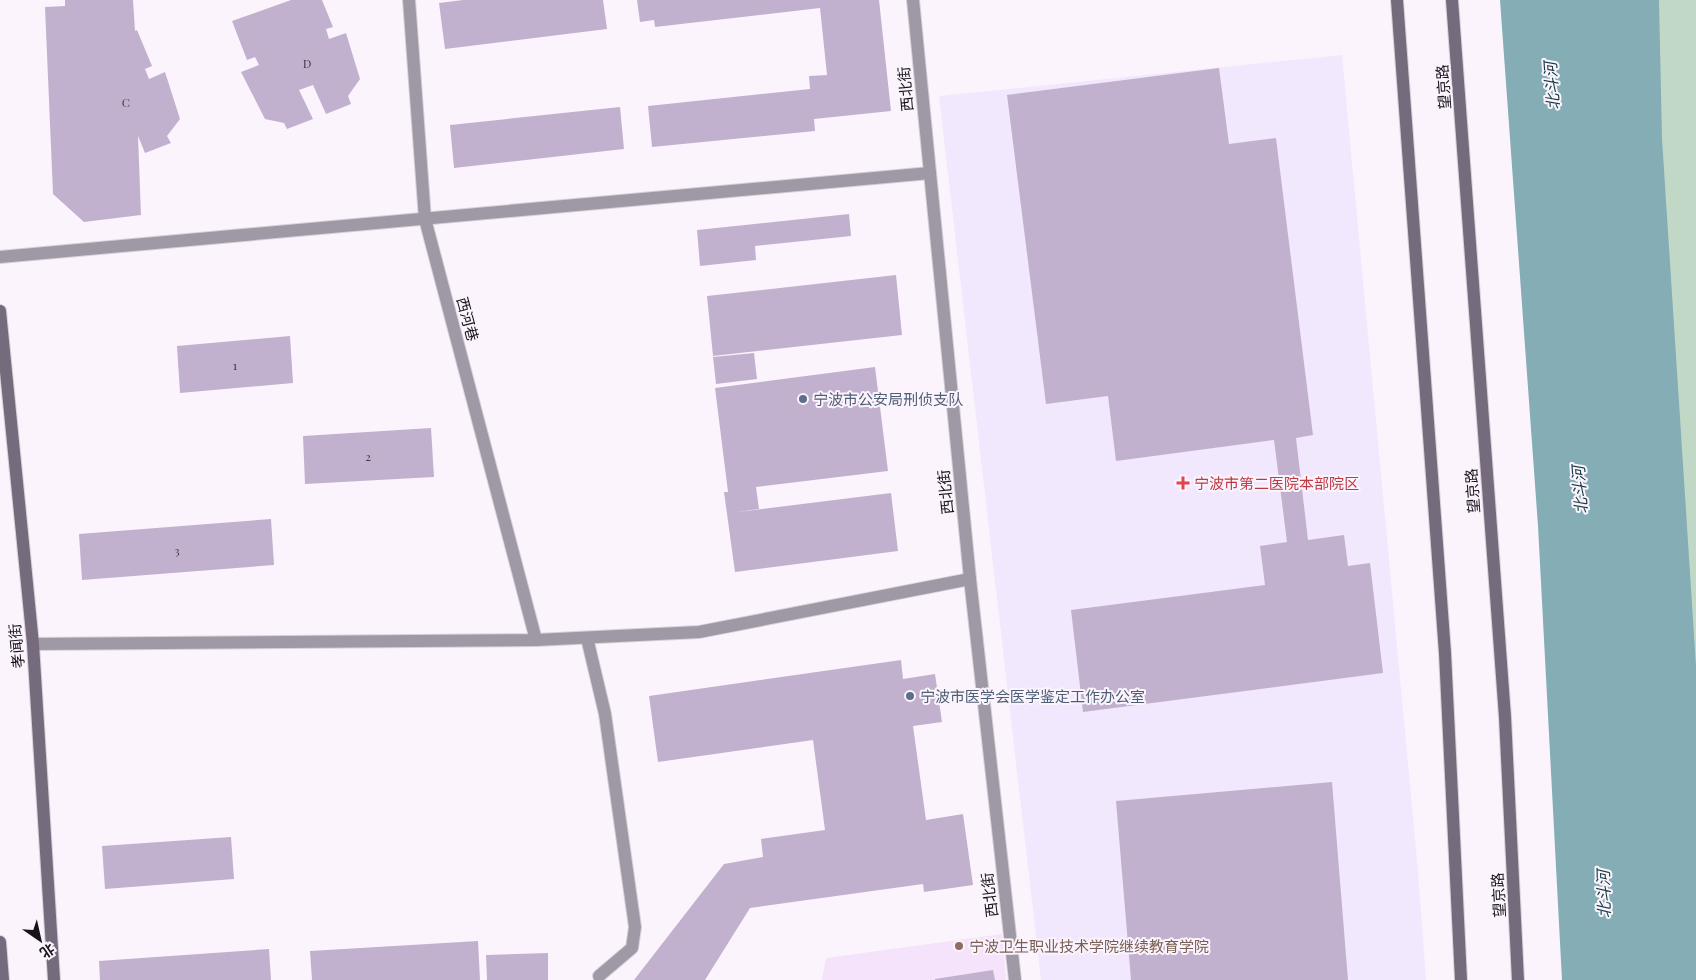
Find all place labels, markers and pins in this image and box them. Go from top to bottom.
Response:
place label: 宁波市公安局刑侦支队 [813,389,963,409]
marker: 宁波市公安局刑侦支队 [797,393,809,405]
place label: 宁波市第二医院本部院区 [1194,473,1359,493]
marker: 宁波市第二医院本部院区 [1176,476,1190,490]
place label: 宁波市医学会医学鉴定工作办公室 [920,686,1145,706]
marker: 宁波市医学会医学鉴定工作办公室 [904,690,916,702]
place label: 宁波卫生职业技术学院继续教育学院 [969,936,1209,956]
marker: 宁波卫生职业技术学院继续教育学院 [953,940,965,952]

